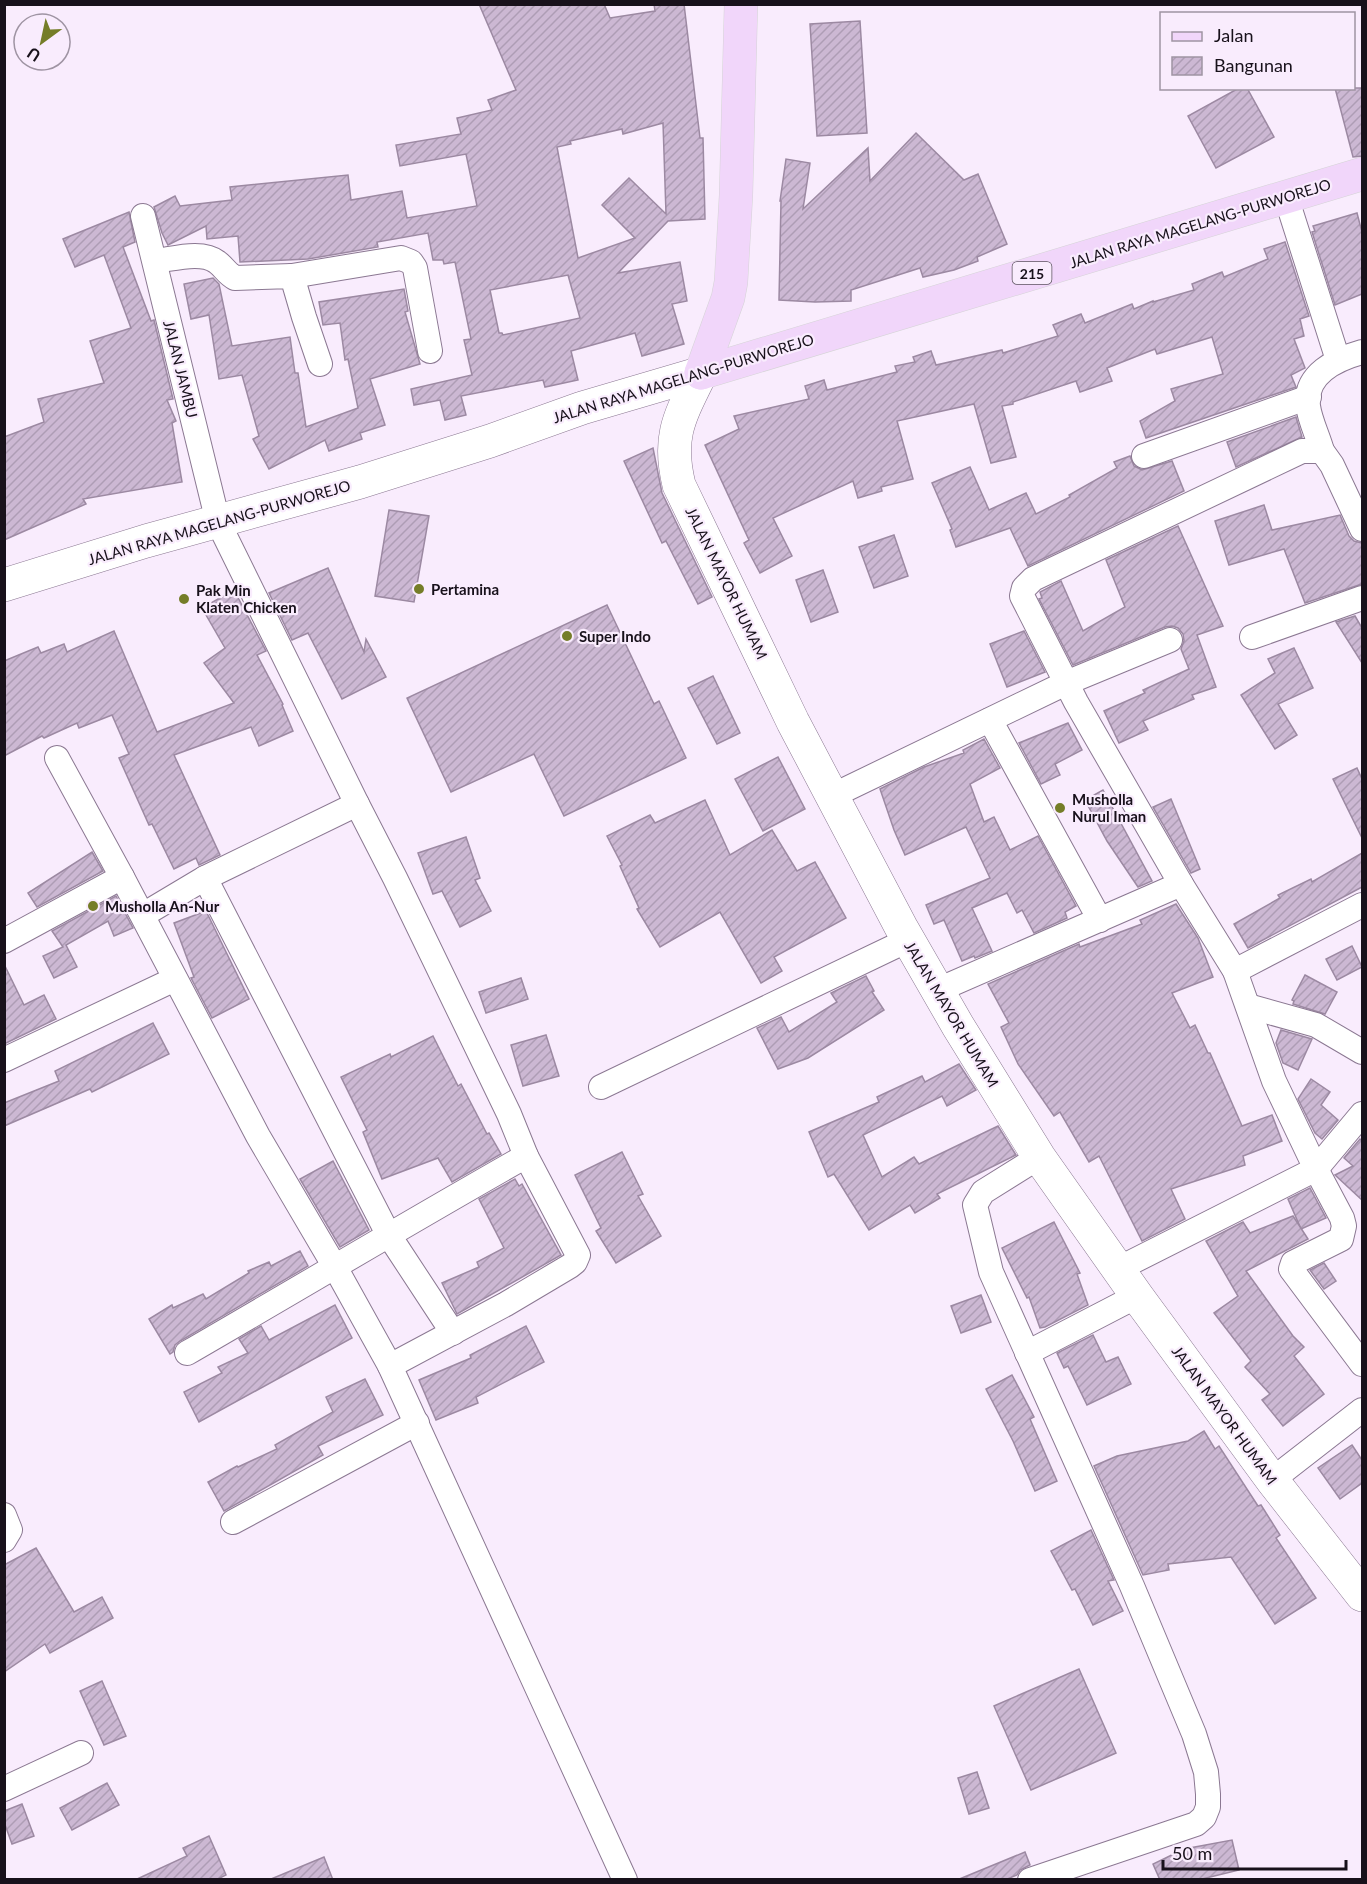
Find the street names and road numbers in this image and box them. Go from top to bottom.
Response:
street label: JALAN RAYA MAGELANG-PURWOREJO [1067,175,1333,271]
road number: 215 [1012,262,1052,284]
street label: JALAN JAMBU [160,318,202,420]
street label: JALAN RAYA MAGELANG-PURWOREJO [550,330,816,426]
street label: JALAN RAYA MAGELANG-PURWOREJO [86,476,352,568]
street label: JALAN MAYOR HUMAM [682,504,772,662]
street label: JALAN MAYOR HUMAM [901,938,1003,1090]
street label: JALAN MAYOR HUMAM [1169,1342,1281,1488]

